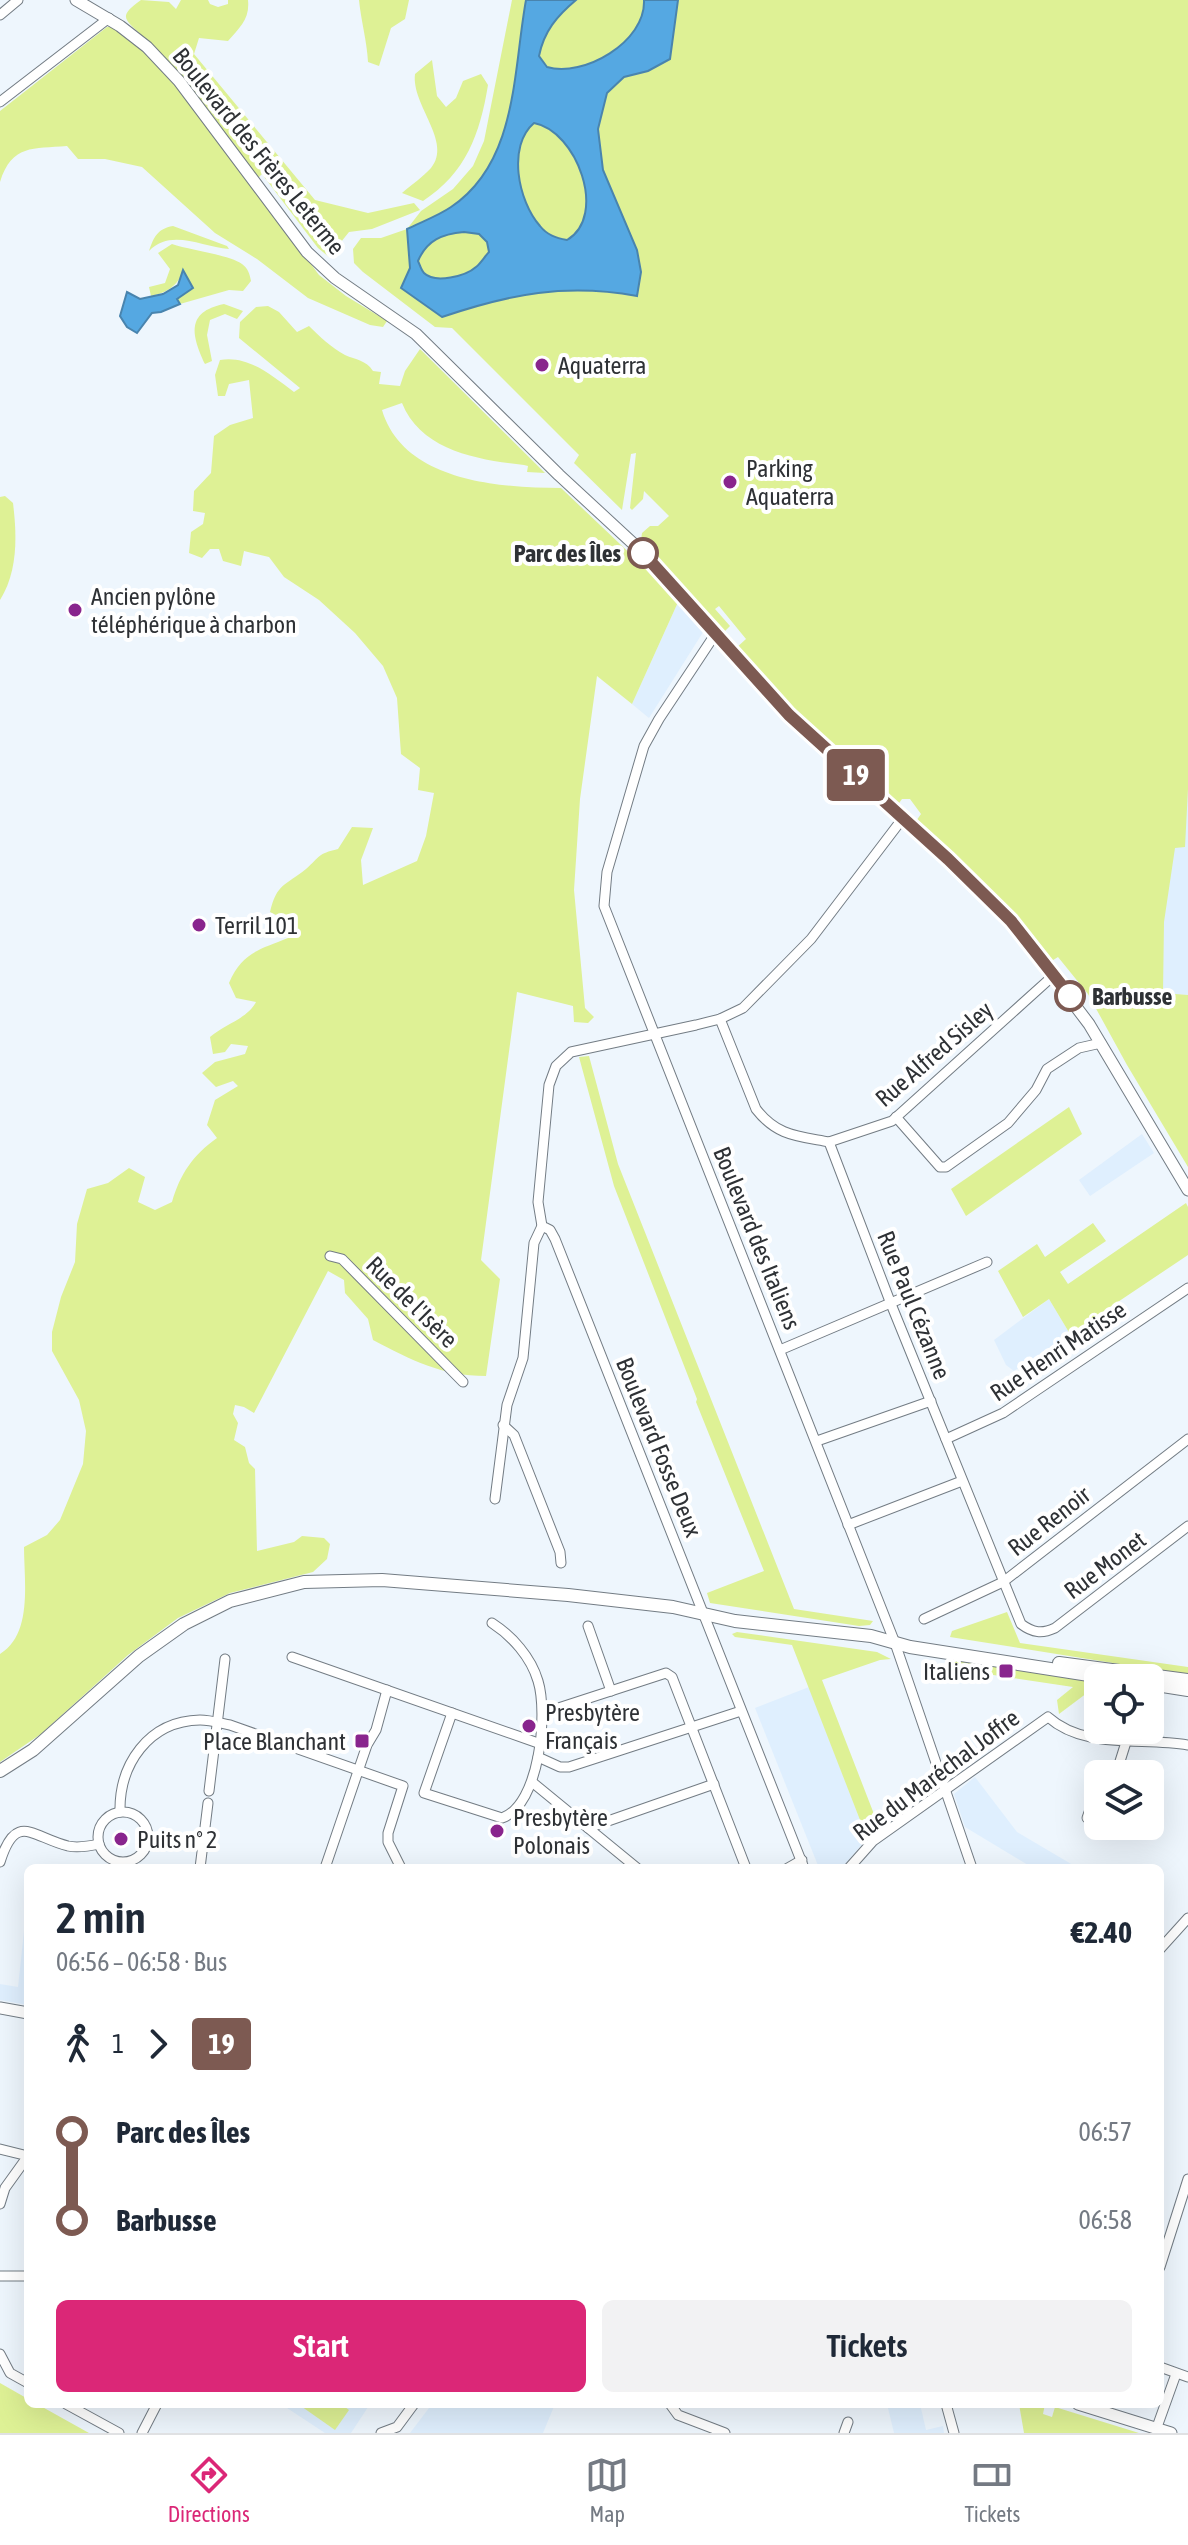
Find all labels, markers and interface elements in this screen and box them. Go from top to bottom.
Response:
street label: Boulevard des Frères Leterme [167,42,351,260]
place label: Aquaterra [558,352,646,379]
marker: Aquaterra [533,356,551,374]
place label: Parking Aquaterra [746,455,834,510]
marker: Parking Aquaterra [721,473,739,491]
marker: Parc des Îles [628,538,658,568]
place label: Parc des Îles [514,540,622,567]
place label: Ancien pylône téléphérique à charbon [91,583,297,638]
marker: Ancien pylône téléphérique à charbon [66,601,84,619]
line badge: 19 [820,749,892,801]
text: 19 [843,759,869,791]
place label: Terril 101 [215,912,298,939]
marker: Terril 101 [190,916,208,934]
marker: Barbusse [1055,981,1085,1011]
place label: Barbusse [1092,983,1173,1010]
street label: Rue Alfred Sisley [870,996,998,1112]
street label: Boulevard des Italiens [708,1143,806,1333]
street label: Rue Paul Cézanne [872,1227,956,1383]
street label: Rue de l'Isère [361,1251,463,1353]
street label: Rue Henri Matisse [985,1296,1131,1406]
street label: Boulevard Fosse Deux [611,1353,707,1541]
street label: Rue Renoir [1003,1480,1096,1561]
street label: Rue Monet [1059,1526,1151,1604]
place label: Italiens [923,1658,990,1685]
marker: Italiens [997,1662,1015,1680]
map controls [1084,1664,1164,1840]
button: locate [1084,1664,1164,1744]
place label: Presbytère Français [545,1699,640,1754]
street label: Rue du Maréchal Joffre [848,1704,1024,1846]
marker: Presbytère Français [520,1717,538,1735]
place label: Place Blanchant [203,1728,346,1755]
marker: Place Blanchant [353,1732,371,1750]
button: layers [1084,1760,1164,1840]
place label: Presbytère Polonais [513,1804,608,1859]
marker: Presbytère Polonais [488,1822,506,1840]
place label: Puits n° 2 [137,1826,217,1853]
marker: Puits n° 2 [112,1830,130,1848]
text: 2 min [56,1892,146,1942]
text: €2.40 [1071,1915,1132,1949]
text: 06:56 – 06:58 · Bus [56,1947,227,1977]
icon: walk [56,2022,100,2066]
icon: forward [136,2022,180,2066]
text: 19 [208,2028,235,2060]
text: 1 [112,2029,124,2059]
text: Parc des Îles [116,2115,250,2149]
text: 06:57 [1078,2117,1132,2147]
text: Barbusse [116,2203,217,2237]
text: 06:58 [1078,2205,1132,2235]
button: Start [56,2300,586,2392]
button: Tickets [602,2300,1132,2392]
tab: Directions [168,2453,250,2527]
tab: Map [585,2453,629,2527]
tab: Tickets [965,2453,1020,2527]

